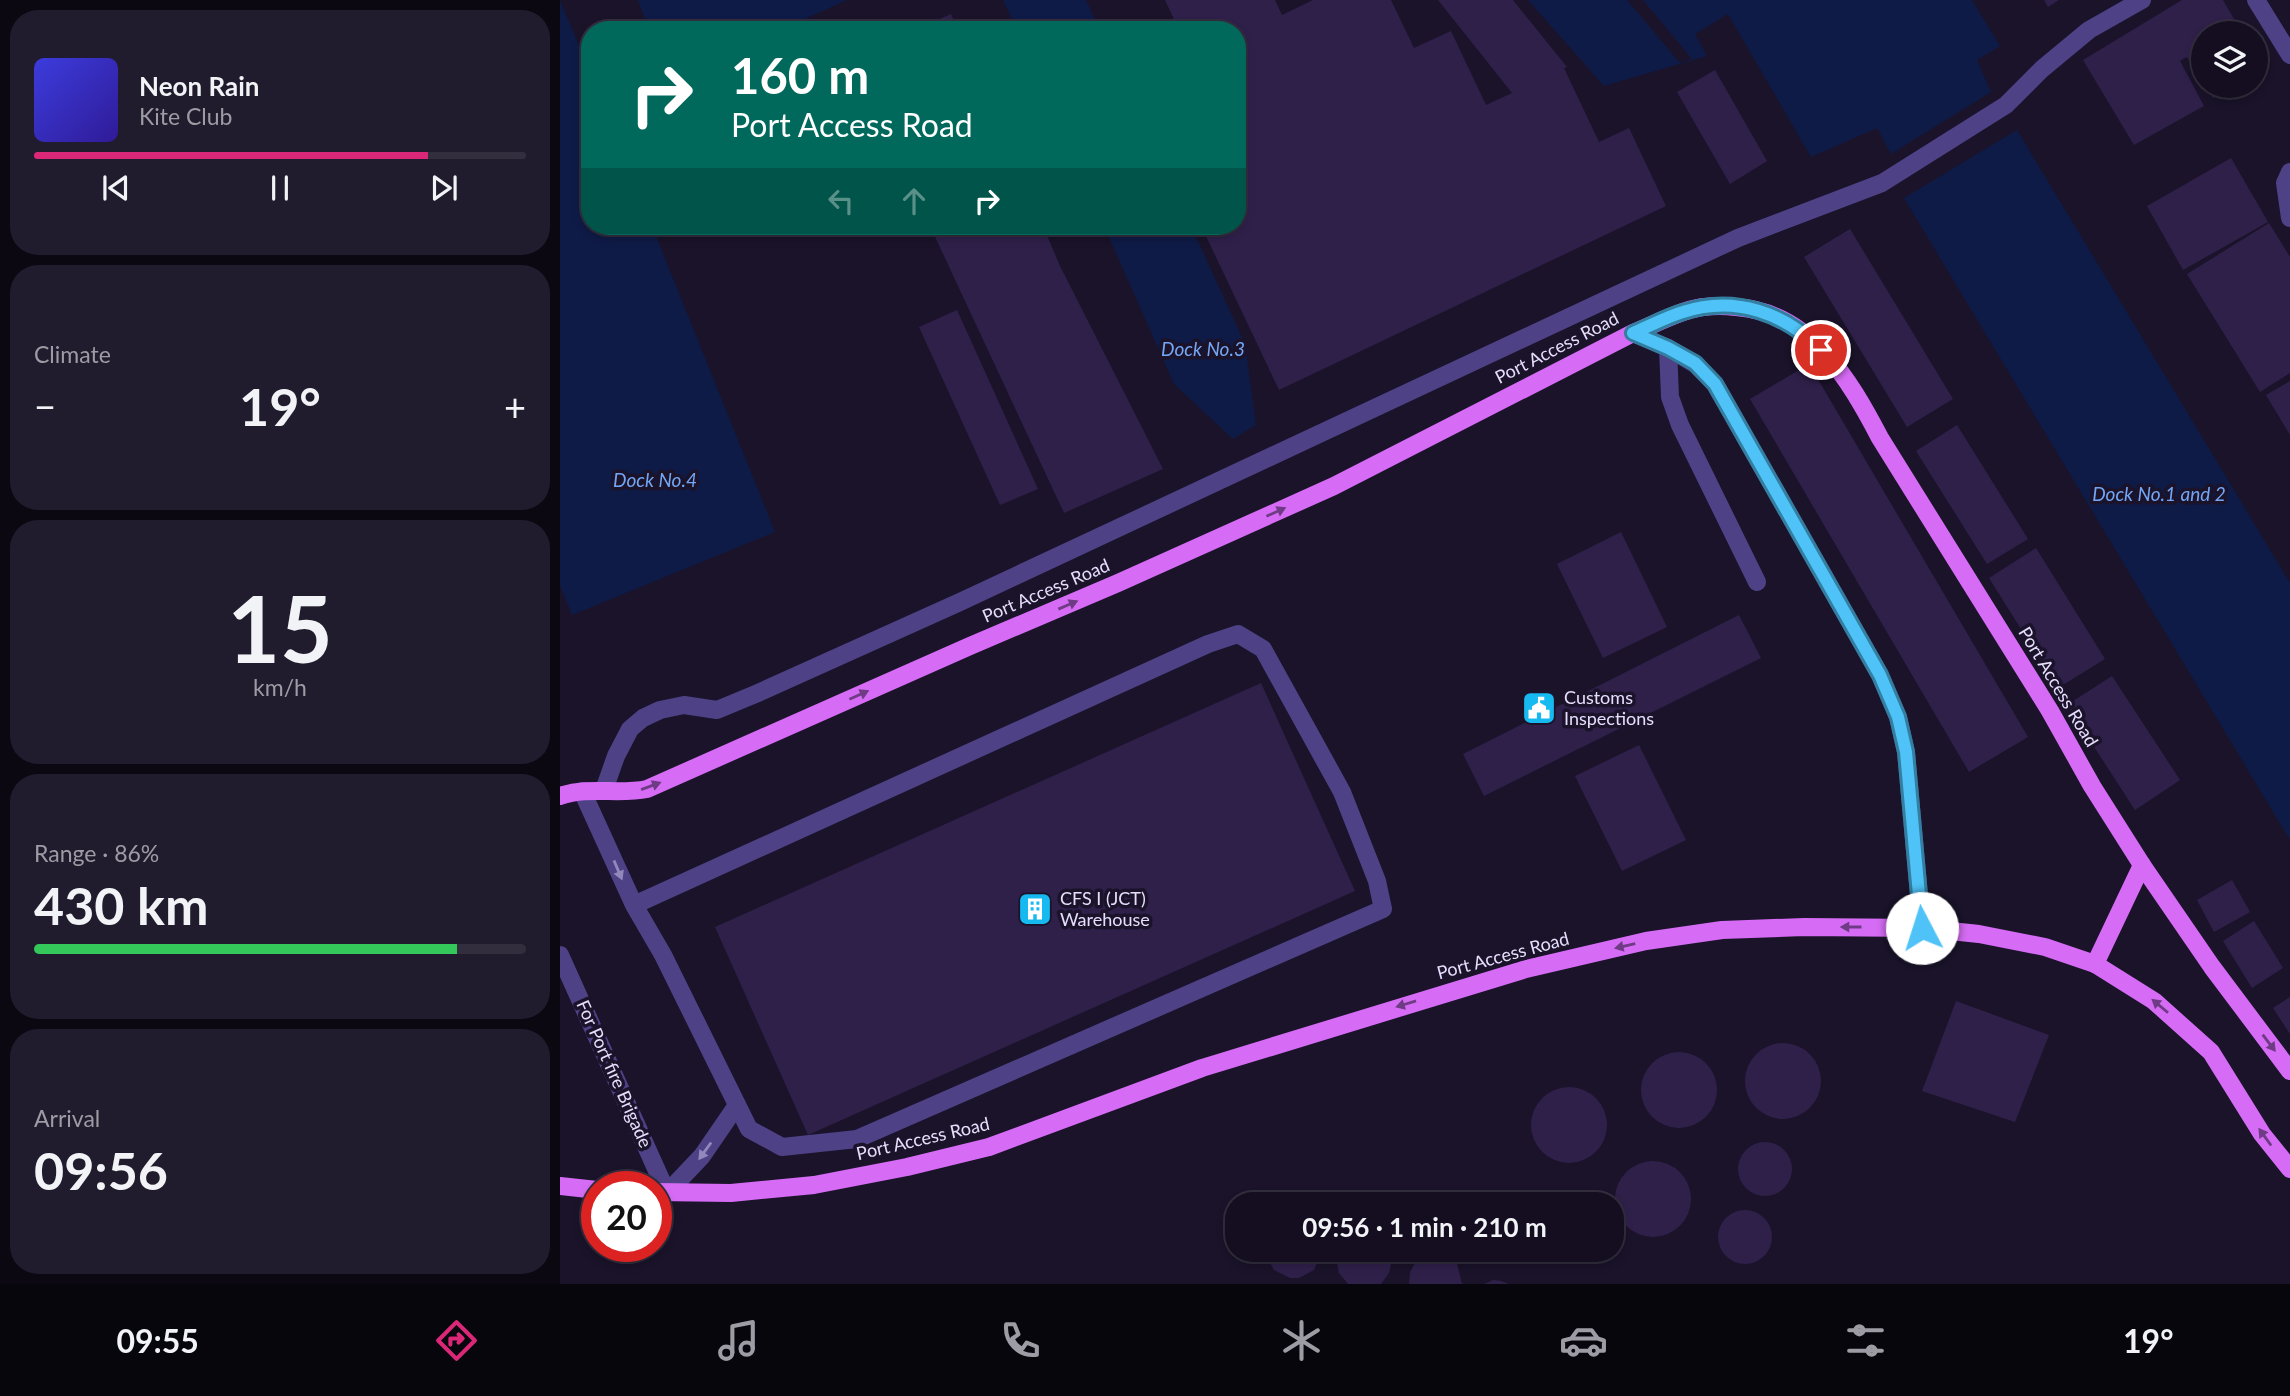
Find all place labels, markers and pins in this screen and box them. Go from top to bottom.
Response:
pin [1791,320,1851,380]
place label: Customs Inspections [1564,686,1654,729]
public building icon: Customs Inspections [1520,689,1558,727]
place label: CFS I (JCT) Warehouse [1060,887,1150,930]
building icon: CFS I (JCT) Warehouse [1016,890,1054,928]

